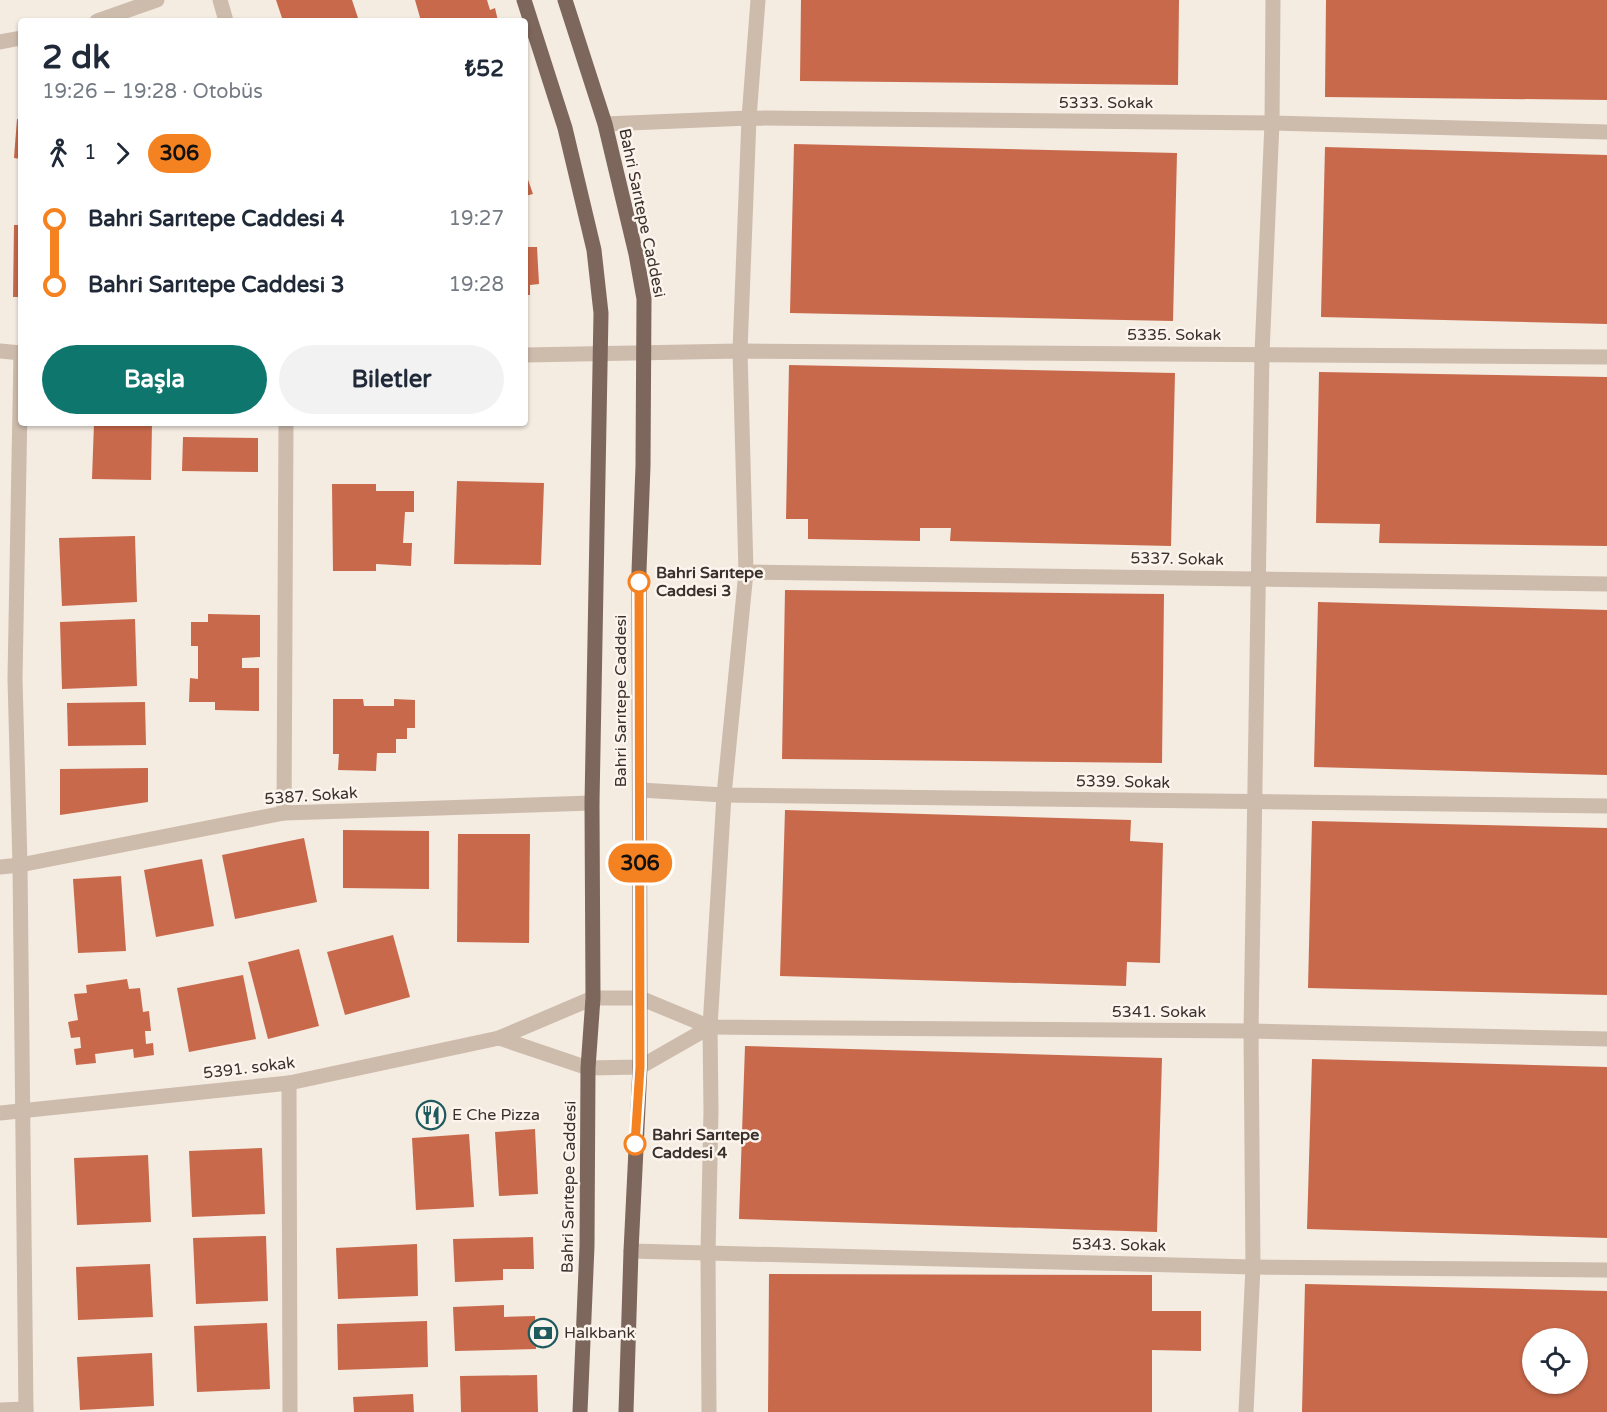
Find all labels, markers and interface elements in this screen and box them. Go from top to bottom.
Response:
text: 2 dk [42,38,110,77]
text: ₺52 [465,56,504,82]
text: 19:26 – 19:28 · Otobüs [42,80,263,104]
street label: 5333. Sokak [1059,93,1153,113]
street label: Bahri Sarıtepe Caddesi [614,127,670,299]
icon: walk [42,137,75,170]
icon: forward [106,137,139,170]
text: 1 [84,141,97,165]
text: 306 [160,141,199,166]
text: Bahri Sarıtepe Caddesi 4 [88,206,345,232]
text: 19:27 [449,207,504,231]
text: Bahri Sarıtepe Caddesi 3 [88,272,345,298]
text: 19:28 [449,273,504,297]
street label: 5335. Sokak [1127,325,1221,345]
button: Başla [42,345,267,414]
button: Biletler [279,345,504,414]
street label: 5337. Sokak [1130,548,1224,570]
place label: Bahri Sarıtepe Caddesi 3 [656,563,763,601]
marker: Bahri Sarıtepe Caddesi 3 [628,571,650,593]
street label: Bahri Sarıtepe Caddesi [611,615,631,787]
street label: 5339. Sokak [1076,771,1171,793]
street label: 5387. Sokak [264,783,359,809]
line badge: 306 [606,844,674,882]
text: 306 [620,851,660,876]
street label: 5341. Sokak [1112,1002,1206,1022]
street label: 5391. sokak [202,1052,296,1084]
restaurant icon: E Che Pizza [415,1099,447,1131]
street label: Bahri Sarıtepe Caddesi [557,1101,581,1273]
place label: E Che Pizza [452,1105,540,1125]
place label: Bahri Sarıtepe Caddesi 4 [652,1125,759,1163]
marker: Bahri Sarıtepe Caddesi 4 [624,1133,646,1155]
street label: 5343. Sokak [1072,1234,1167,1256]
bank icon: Halkbank [527,1317,559,1349]
place label: Halkbank [564,1323,636,1343]
map controls [1522,1328,1588,1394]
button: locate [1522,1328,1588,1394]

